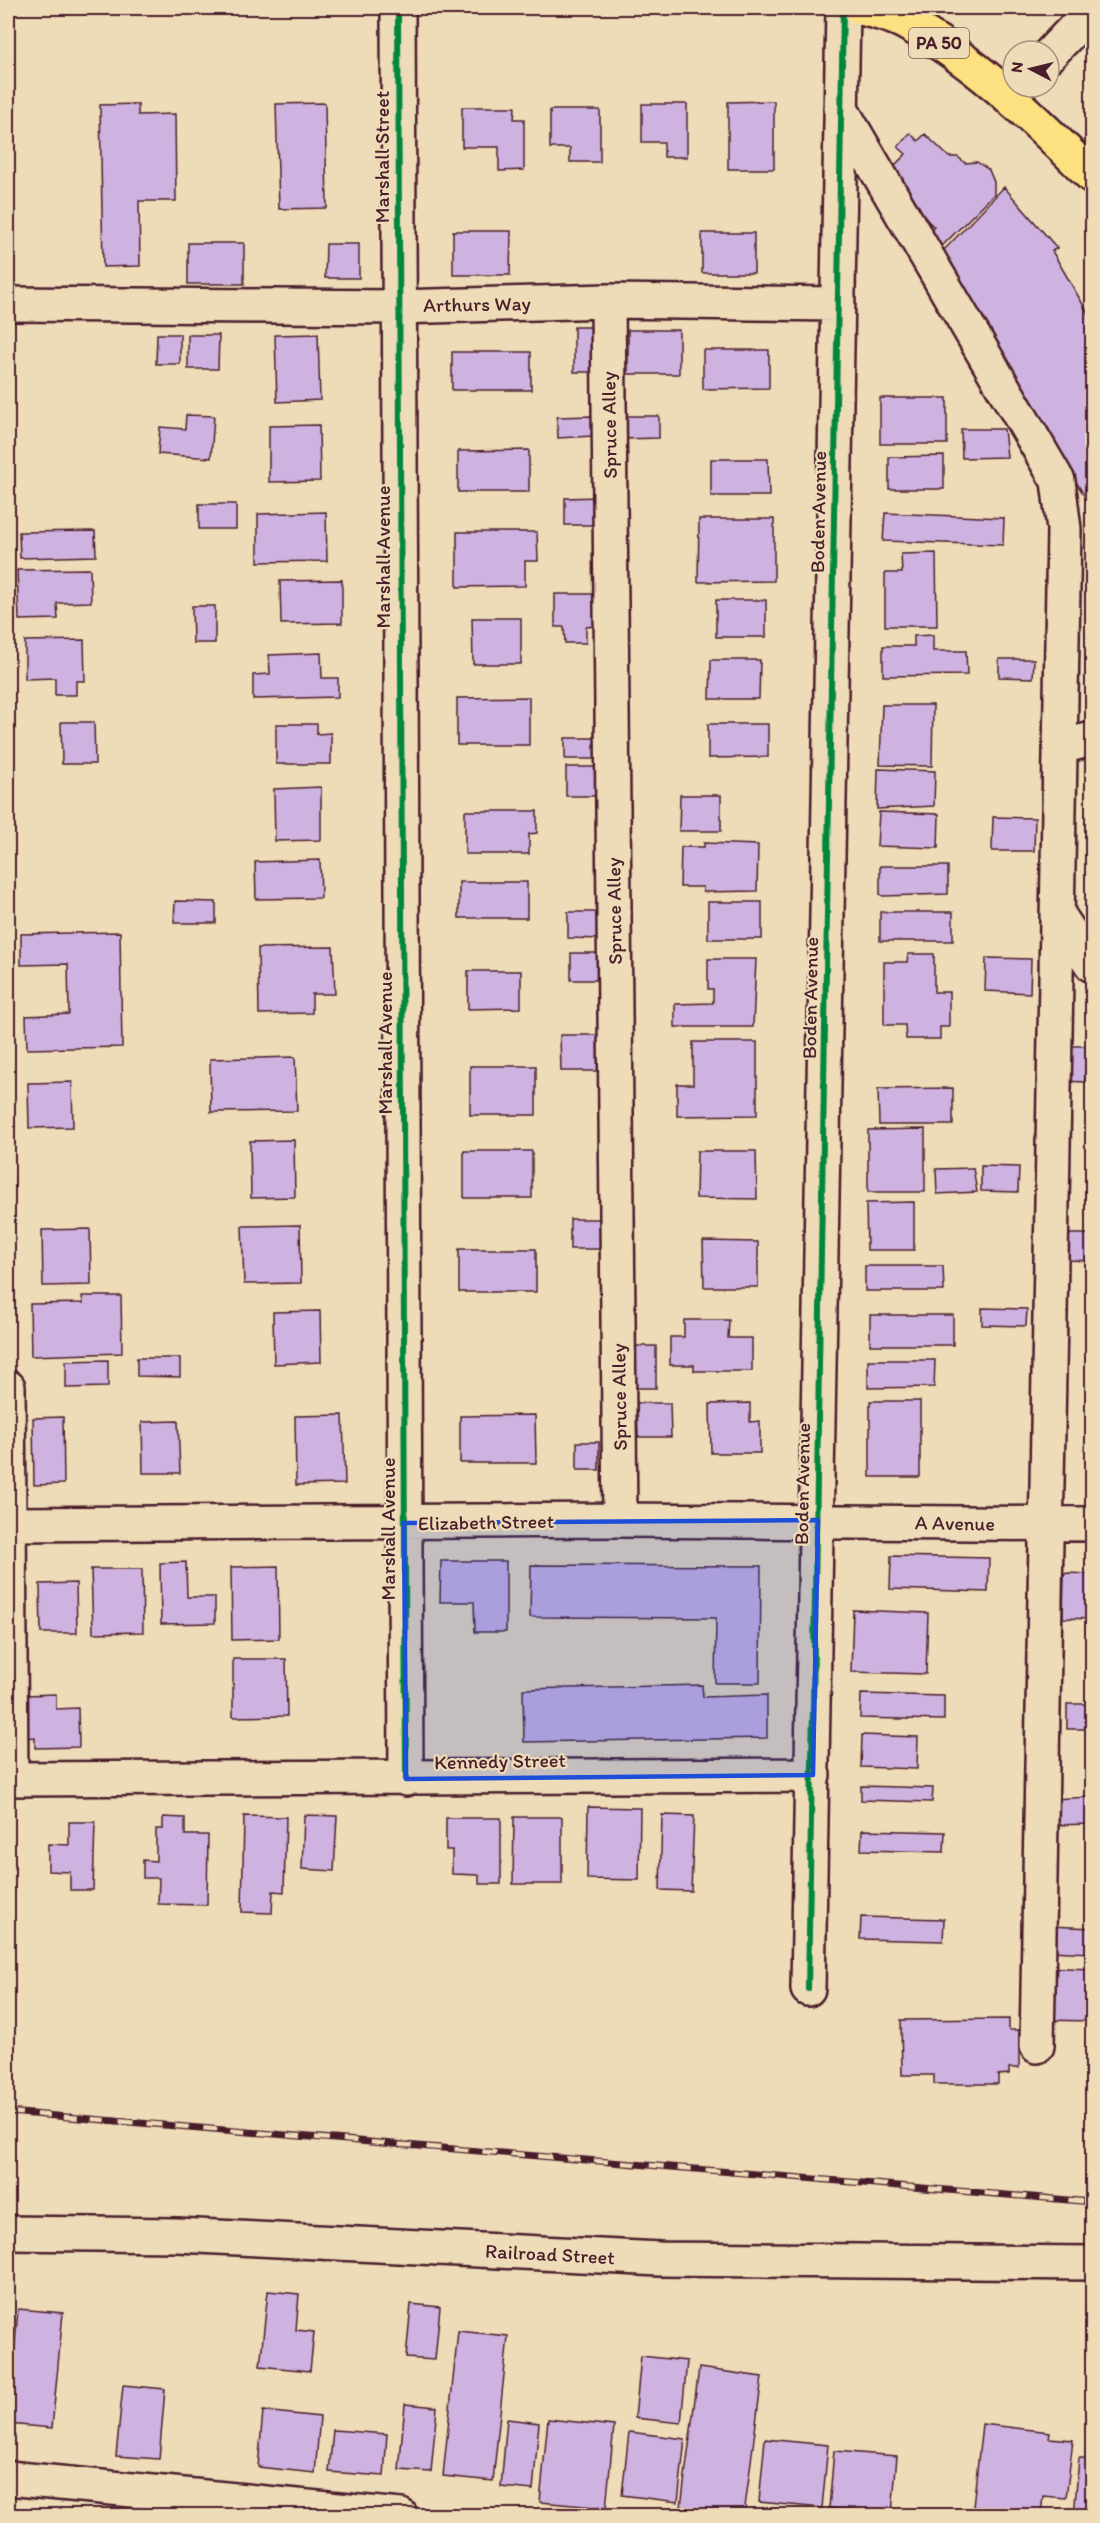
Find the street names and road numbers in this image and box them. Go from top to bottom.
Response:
road number: PA 50 [909,28,969,58]
street label: Marshall Street [370,90,394,223]
street label: Arthurs Way [423,291,532,317]
street label: Spruce Alley [596,371,622,479]
street label: Boden Avenue [805,451,831,573]
street label: Marshall Avenue [371,486,395,628]
street label: Spruce Alley [601,857,627,965]
street label: Boden Avenue [797,937,823,1059]
street label: Marshall Avenue [373,972,397,1114]
street label: Spruce Alley [606,1343,632,1451]
street label: Boden Avenue [789,1423,815,1545]
street label: Marshall Avenue [376,1458,400,1600]
street label: Elizabeth Street [418,1509,555,1535]
street label: A Avenue [915,1510,995,1536]
street label: Kennedy Street [434,1748,566,1774]
street label: Railroad Street [485,2239,615,2269]

